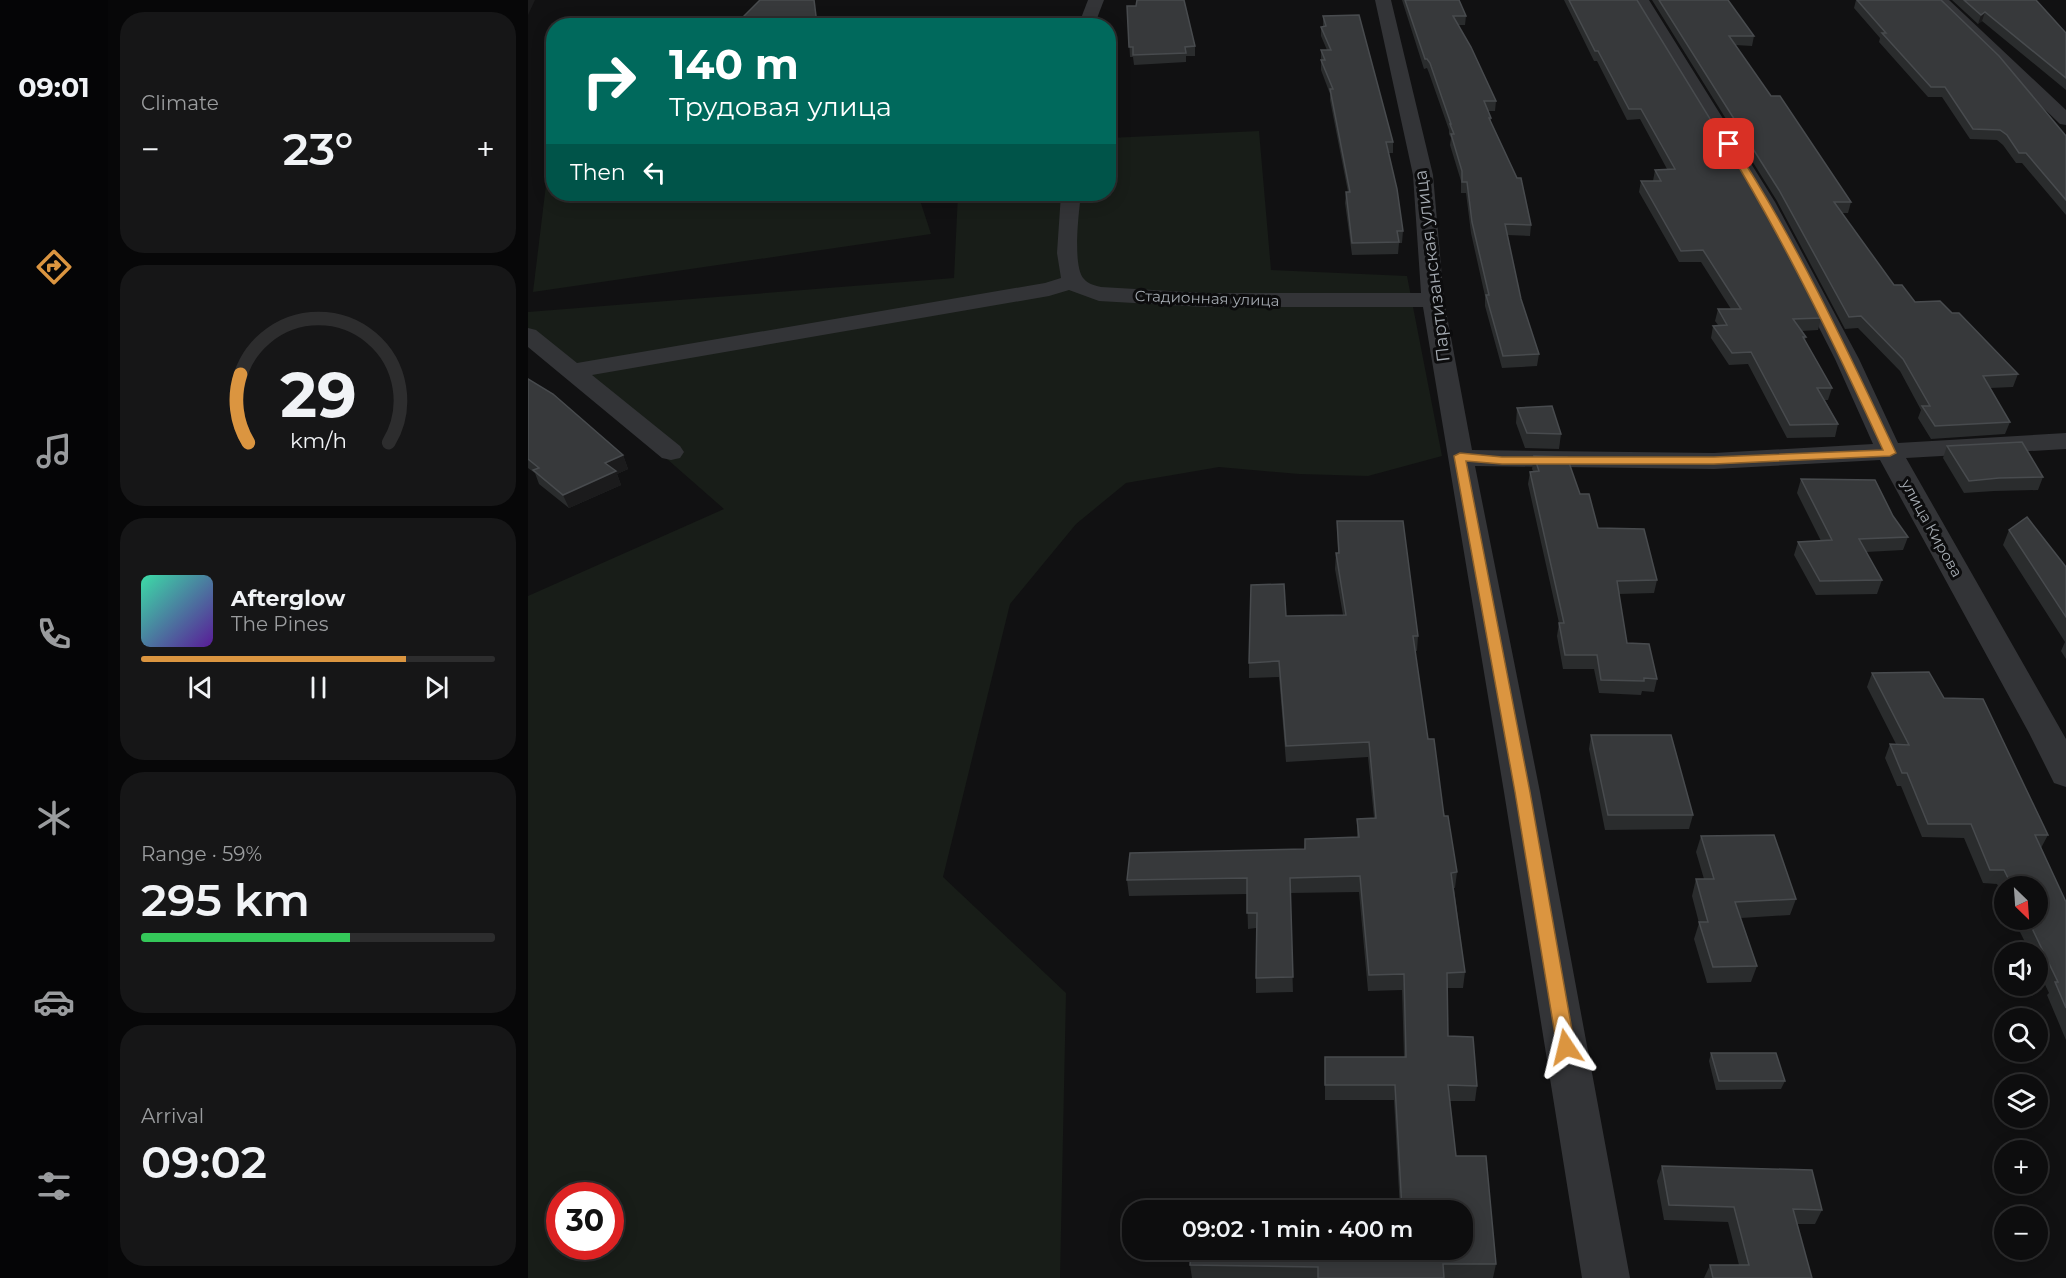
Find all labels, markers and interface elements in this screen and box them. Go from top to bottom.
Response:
text: 140 m [669,38,799,90]
icon: right [570,42,648,120]
text: 09:01 [18,71,90,104]
text: Трудовая улица [669,90,892,123]
text: Climate [141,91,219,115]
pin [1703,118,1754,169]
text: 23° [283,121,353,176]
icon: arrive [1712,127,1745,160]
text: − [141,129,160,169]
text: + [476,129,495,169]
icon: left [638,156,671,189]
text: Then [570,159,626,186]
street label: Партизанская улица [1409,169,1455,363]
icon: directions [33,246,75,288]
street label: Стадионная улица [1134,286,1280,310]
text: 29 [280,357,356,433]
text: km/h [289,427,347,453]
icon: music [33,430,75,472]
street label: улица Кирова [1897,475,1967,580]
text: Afterglow [231,585,345,612]
text: The Pines [231,612,328,636]
icon: phone [33,613,75,655]
icon: previous [184,671,217,704]
icon: pause [302,671,335,704]
icon: next [420,671,453,704]
icon: climate [33,797,75,839]
text: Range · 59% [141,842,262,866]
text: 295 km [141,872,310,927]
north arrow [1994,876,2048,930]
map controls [1994,876,2048,1260]
button: sound [1994,942,2048,996]
icon: car [33,981,75,1023]
button: search [1994,1008,2048,1062]
position arrow [1534,1015,1598,1079]
button: layers [1994,1074,2048,1128]
text: Arrival [141,1104,204,1128]
text: 09:02 [141,1134,267,1189]
button: + [1994,1140,2048,1194]
icon: filters [33,1165,75,1207]
speed limit sign: 30 [546,1182,624,1260]
button: − [1994,1206,2048,1260]
text: 09:02 · 1 min · 400 m [1182,1216,1413,1243]

